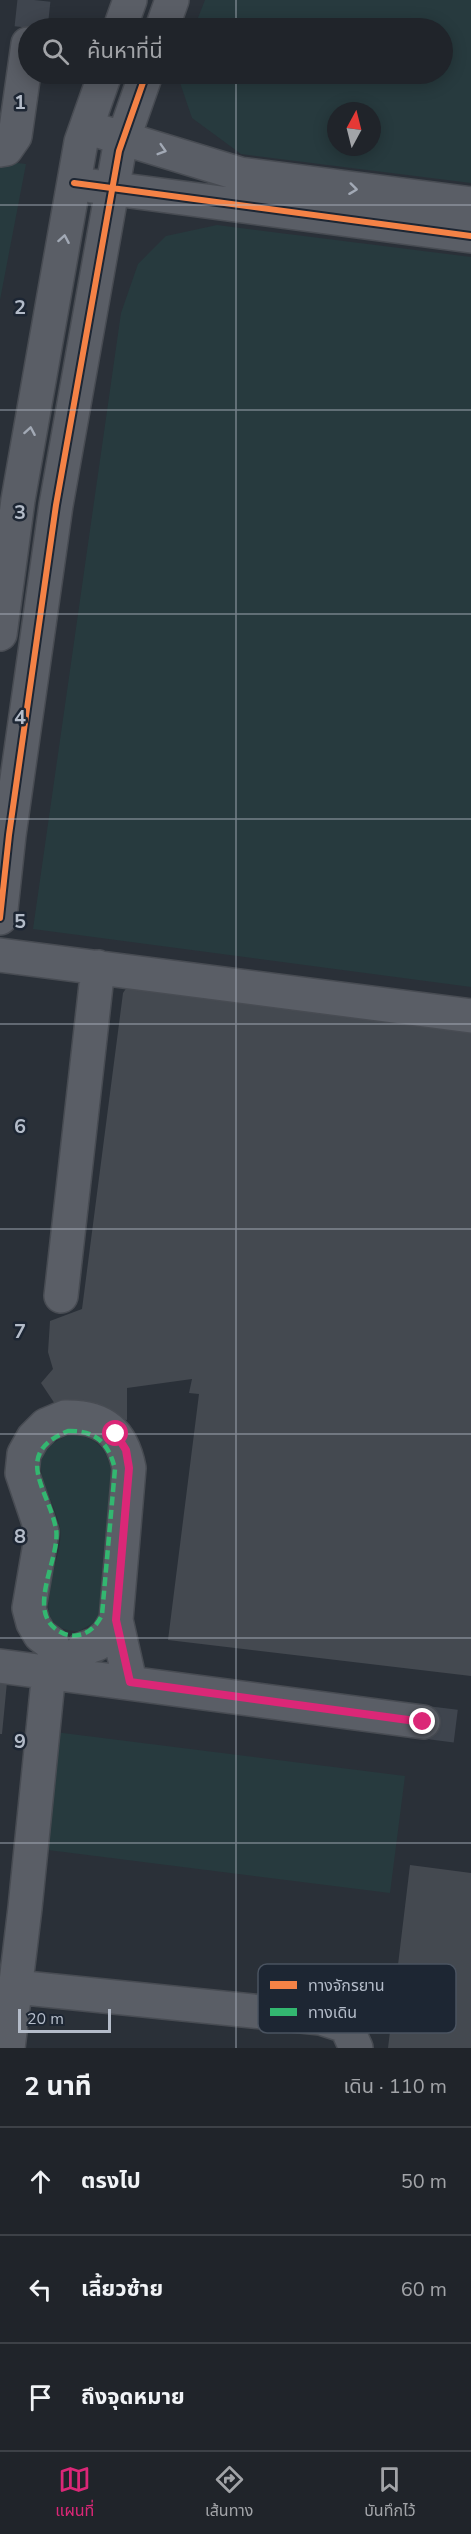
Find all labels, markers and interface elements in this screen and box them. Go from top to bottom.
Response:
search box [18,18,453,84]
icon: search [39,35,72,68]
text: ค้นหาที่นี่ [87,36,163,66]
text: 1 [14,89,26,116]
north arrow [327,102,381,156]
one-way arrow [156,143,167,155]
one-way arrow [348,182,357,194]
one-way arrow [57,234,70,244]
text: 2 [14,294,26,321]
one-way arrow [23,426,36,436]
text: 3 [14,499,26,526]
text: 4 [14,704,26,731]
text: 5 [14,908,26,935]
text: 6 [14,1113,26,1140]
text: 7 [14,1318,26,1345]
route start [102,1420,128,1446]
text: 8 [14,1523,26,1550]
route end [409,1708,435,1734]
text: 9 [14,1728,26,1755]
legend [258,1964,456,2033]
text: ทางจักรยาน [308,1975,385,1997]
text: ทางเดิน [308,2002,357,2024]
scale bar [18,2006,111,2034]
text: 20 m [27,2008,64,2030]
text: 2 นาที [24,2069,91,2104]
text: เดิน · 110 m [344,2073,447,2100]
icon: ahead [24,2165,57,2198]
text: ตรงไป [81,2166,141,2196]
text: 50 m [401,2168,447,2195]
icon: left [24,2273,57,2306]
text: เลี้ยวซ้าย [81,2274,163,2304]
text: 60 m [401,2276,447,2303]
icon: arrive [24,2381,57,2414]
text: ถึงจุดหมาย [81,2382,185,2412]
tab: แผนที่ [55,2463,94,2523]
tab: เส้นทาง [205,2463,253,2523]
tab: บันทึกไว้ [364,2463,416,2523]

